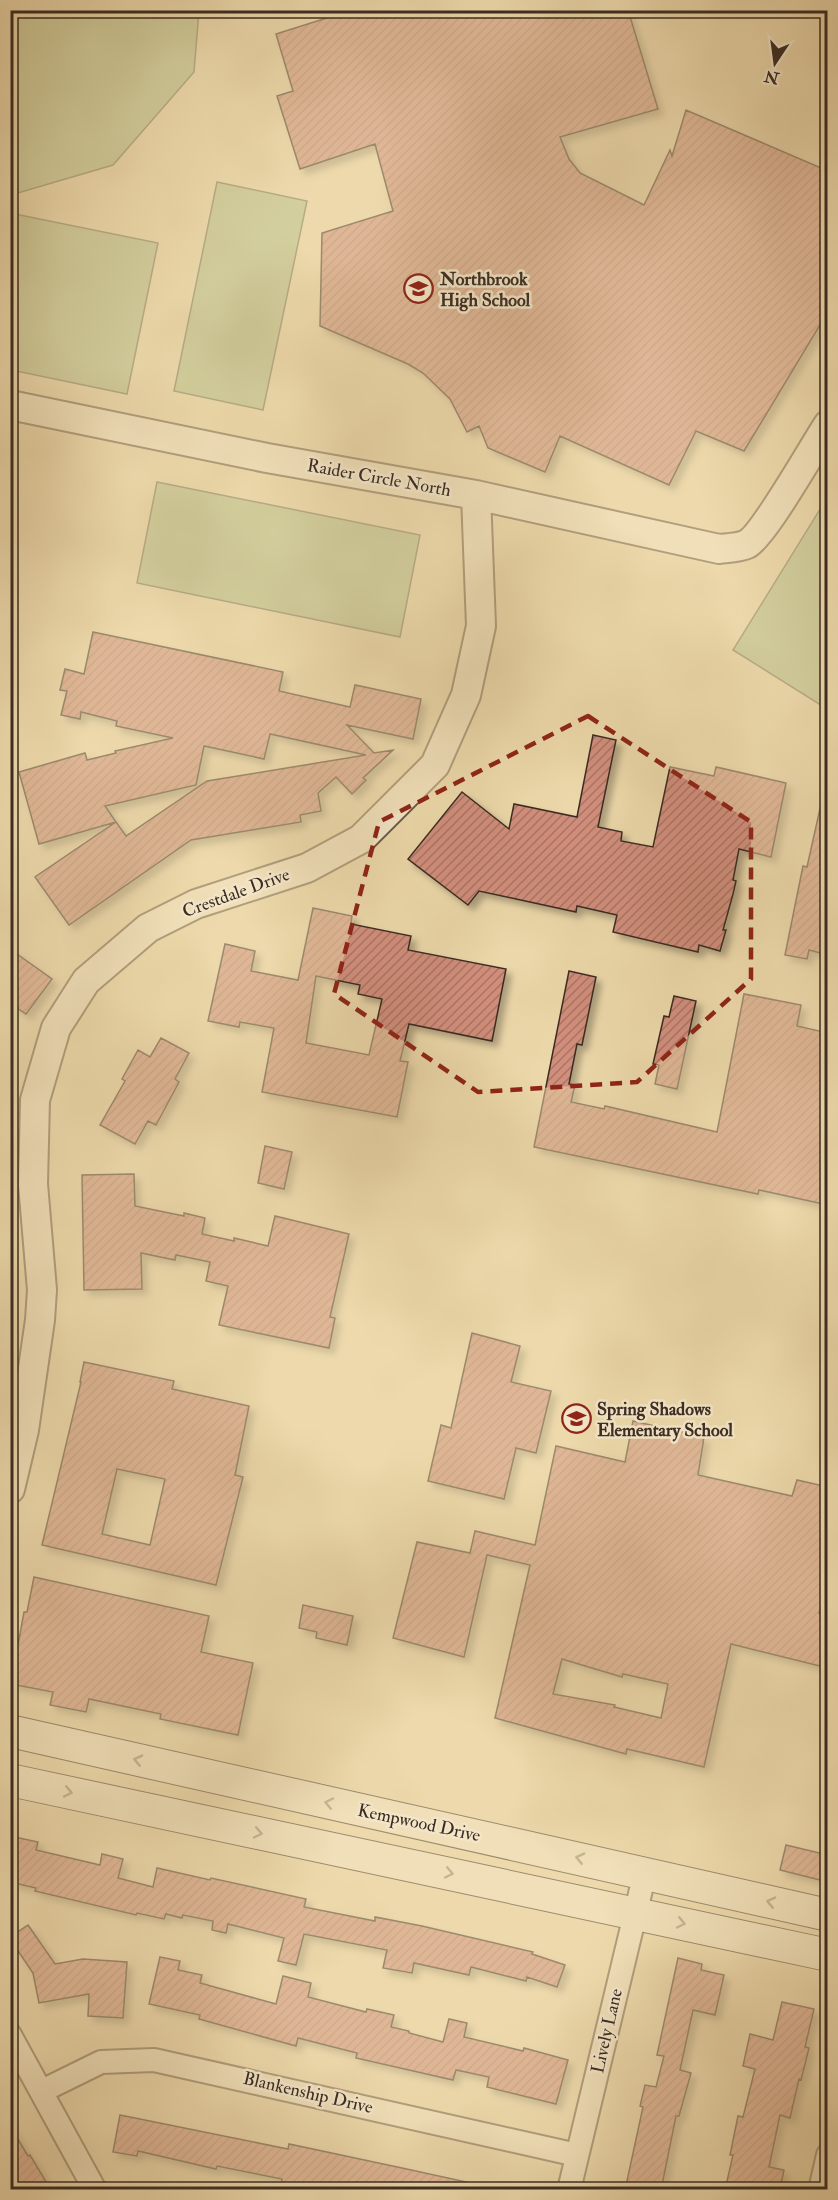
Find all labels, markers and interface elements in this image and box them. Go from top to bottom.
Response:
north arrow [745,33,805,93]
text: N [762,65,782,88]
place label: Northbrook High School [439,268,531,312]
school or university icon: Northbrook High School [403,273,435,305]
street label: Raider Circle North [305,454,453,502]
street label: Crestdale Drive [179,863,293,923]
place label: Spring Shadows Elementary School [597,1398,733,1442]
school or university icon: Spring Shadows Elementary School [560,1403,592,1435]
one-way arrow [133,1755,143,1768]
one-way arrow [62,1785,72,1798]
one-way arrow [324,1797,334,1810]
street label: Kempwood Drive [355,1799,483,1847]
one-way arrow [253,1826,263,1839]
one-way arrow [576,1853,586,1866]
one-way arrow [444,1866,454,1879]
one-way arrow [766,1896,776,1909]
one-way arrow [676,1916,686,1929]
street label: Lively Lane [586,1986,628,2076]
street label: Blankenship Drive [241,2067,376,2119]

